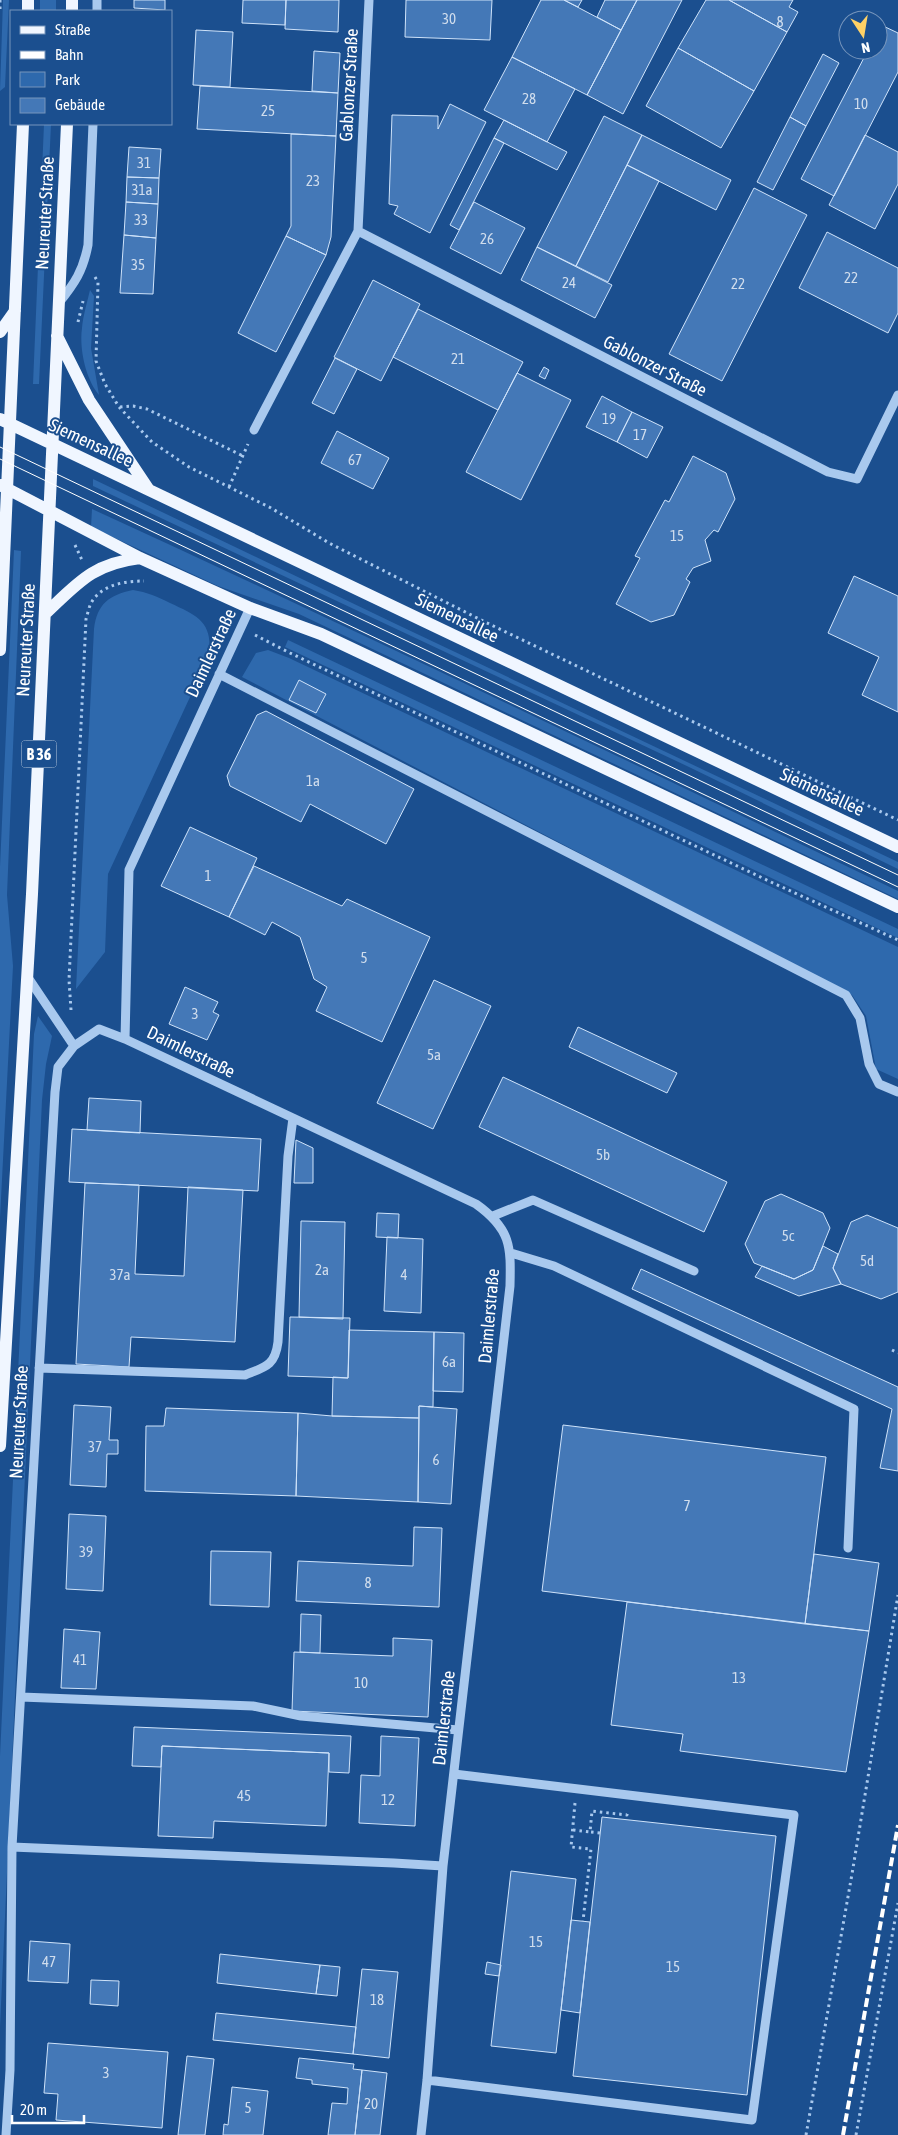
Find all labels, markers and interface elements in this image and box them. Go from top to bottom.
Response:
legend [10,10,172,125]
house number: 30 [442,10,456,27]
north arrow [838,10,888,60]
house number: 8 [776,13,784,30]
text: Straße [55,21,91,38]
street label: Gablonzer Straße [335,28,362,142]
text: N [860,39,871,56]
text: Bahn [55,46,84,63]
text: Park [55,71,80,88]
house number: 28 [522,90,536,107]
house number: 10 [854,95,868,112]
text: Gebäude [55,96,105,113]
house number: 25 [261,102,275,119]
house number: 31 [137,154,151,171]
street label: Neureuter Straße [31,156,58,270]
house number: 23 [306,172,320,189]
house number: 31a [131,181,153,198]
house number: 33 [134,211,148,228]
house number: 26 [480,230,494,247]
house number: 35 [131,256,145,273]
house number: 22 [844,269,858,286]
house number: 24 [562,274,576,291]
house number: 22 [731,275,745,292]
street label: Gablonzer Straße [600,331,710,401]
house number: 21 [451,350,465,367]
house number: 19 [602,410,616,427]
street label: Siemensallee [46,414,136,471]
house number: 17 [633,426,647,443]
house number: 67 [348,451,362,468]
house number: 15 [670,527,684,544]
street label: Neureuter Straße [12,583,39,697]
street label: Siemensallee [412,588,502,647]
street label: Daimlerstraße [181,605,240,700]
road number: B 36 [22,741,56,768]
street label: Siemensallee [777,763,867,820]
house number: 1a [306,772,320,789]
house number: 1 [204,867,212,884]
house number: 5 [360,949,368,966]
house number: 3 [191,1005,199,1022]
street label: Daimlerstraße [144,1021,239,1082]
house number: 5a [427,1046,441,1063]
house number: 5b [596,1146,610,1163]
house number: 5c [782,1227,795,1244]
house number: 5d [860,1252,874,1269]
house number: 2a [315,1261,329,1278]
house number: 37a [109,1266,131,1283]
house number: 4 [400,1266,408,1283]
street label: Daimlerstraße [474,1268,503,1364]
house number: 6a [442,1353,456,1370]
street label: Neureuter Straße [5,1365,32,1479]
house number: 37 [88,1438,102,1455]
house number: 6 [432,1451,440,1468]
house number: 7 [683,1497,691,1514]
house number: 39 [79,1543,93,1560]
house number: 8 [364,1574,372,1591]
house number: 41 [73,1651,87,1668]
house number: 13 [732,1669,746,1686]
street label: Daimlerstraße [428,1670,459,1766]
house number: 10 [354,1674,368,1691]
house number: 45 [237,1787,251,1804]
house number: 12 [381,1791,395,1808]
house number: 15 [529,1933,543,1950]
house number: 47 [42,1953,56,1970]
house number: 15 [666,1958,680,1975]
house number: 18 [370,1991,384,2008]
house number: 3 [102,2064,110,2081]
scale bar [12,2092,85,2124]
house number: 20 [364,2095,378,2112]
house number: 5 [244,2099,252,2116]
text: 20 m [20,2101,47,2118]

